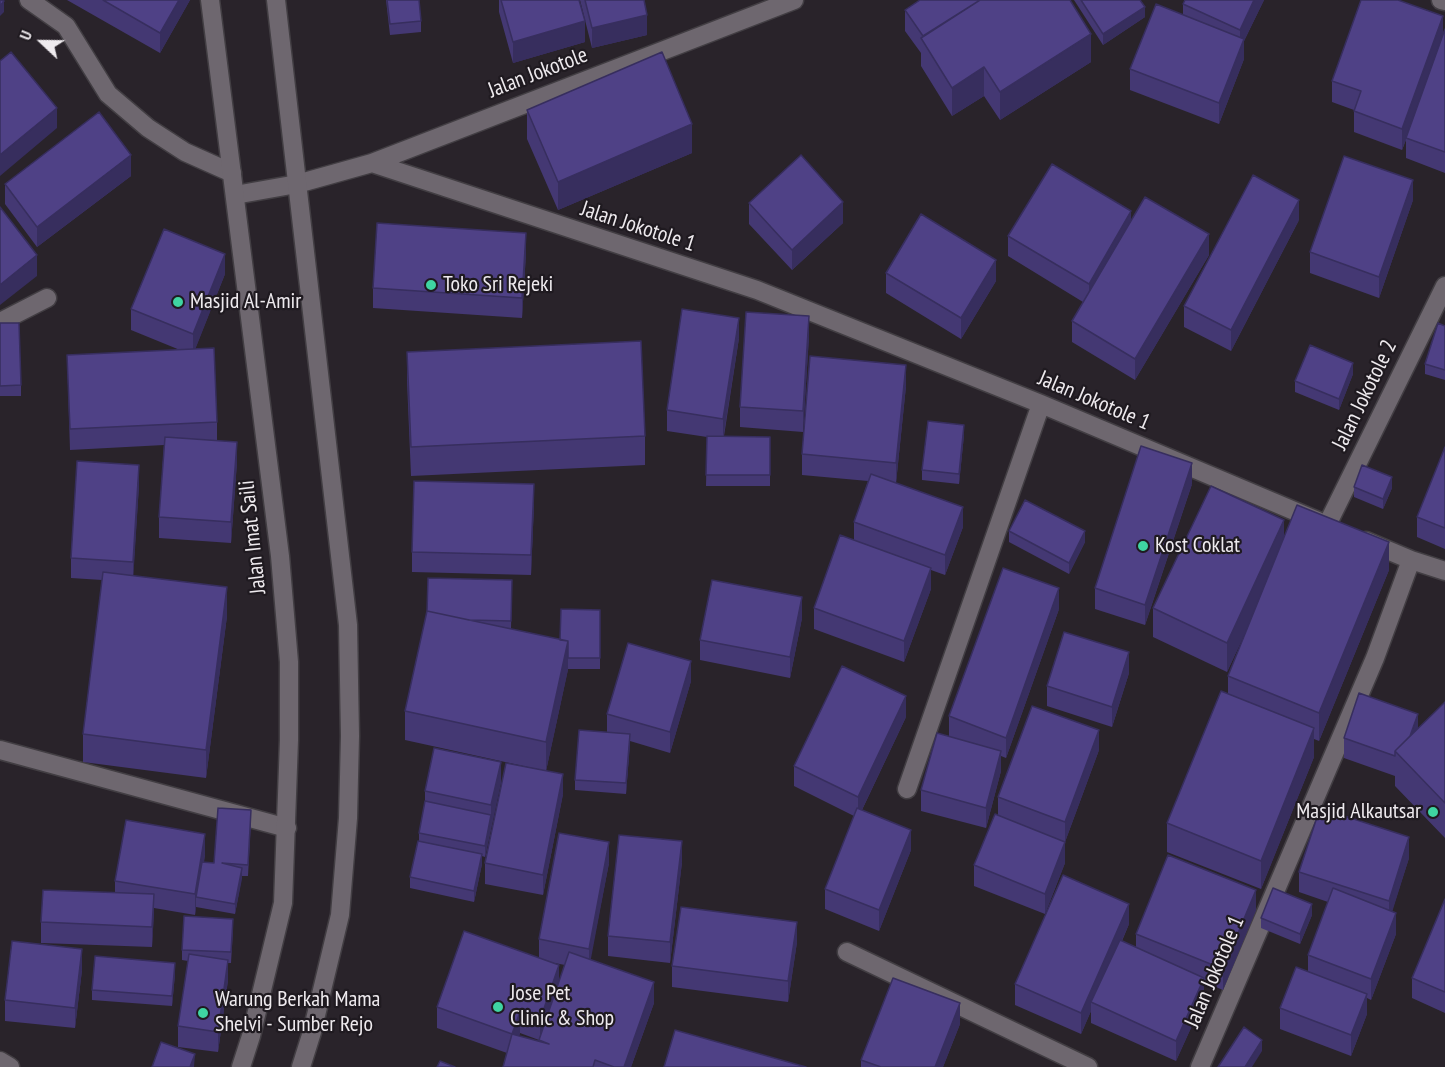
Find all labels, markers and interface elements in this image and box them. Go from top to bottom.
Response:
north arrow [12,12,72,72]
text: U [14,28,36,43]
street label: Jalan Jokotole [484,42,592,104]
street label: Jalan Jokotole 1 [577,196,699,258]
place label: Toko Sri Rejeki [443,272,553,298]
marker: Toko Sri Rejeki [424,278,438,292]
place label: Masjid Al-Amir [190,289,301,315]
marker: Masjid Al-Amir [171,295,185,309]
street label: Jalan Jokotole 2 [1327,336,1403,454]
street label: Jalan Jokotole 1 [1034,366,1154,436]
street label: Jalan Imat Saili [234,479,272,595]
place label: Kost Coklat [1155,533,1240,559]
marker: Kost Coklat [1136,539,1150,553]
place label: Masjid Alkautsar [1296,799,1421,825]
marker: Masjid Alkautsar [1426,805,1440,819]
street label: Jalan Jokotole 1 [1180,912,1250,1032]
place label: Jose Pet Clinic & Shop [510,981,614,1032]
place label: Warung Berkah Mama Shelvi - Sumber Rejo [215,987,380,1038]
marker: Jose Pet Clinic & Shop [491,1000,505,1014]
marker: Warung Berkah Mama Shelvi - Sumber Rejo [196,1006,210,1020]

